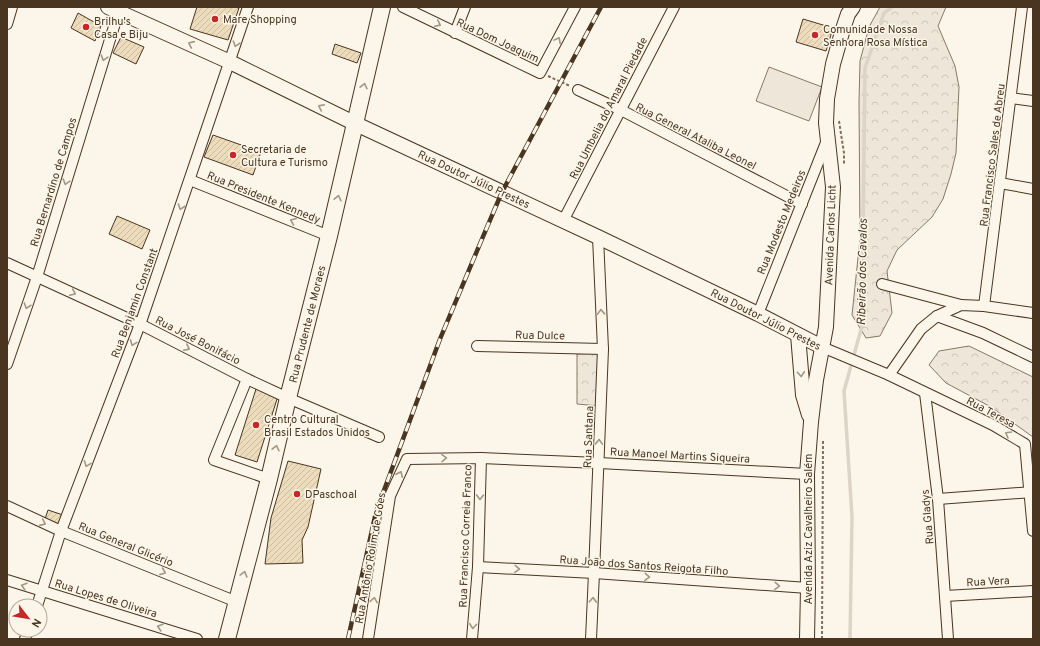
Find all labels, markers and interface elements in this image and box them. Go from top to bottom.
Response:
place label: Mare Shopping [223,13,297,27]
marker: Mare Shopping [210,14,220,24]
place label: Brilhu's Casa e Biju [94,15,148,42]
street label: Rua Dom Joaquim [454,16,541,66]
one-way arrow [434,19,441,27]
marker: Brilhu's Casa e Biju [81,22,91,32]
place label: Comunidade Nossa Senhora Rosa Mística [823,23,928,50]
marker: Comunidade Nossa Senhora Rosa Mística [810,30,820,40]
street label: Rua Umbelia do Amaral Piedade [567,35,651,182]
one-way arrow [553,37,560,44]
one-way arrow [232,40,241,47]
one-way arrow [188,41,195,49]
one-way arrow [100,54,109,61]
one-way arrow [360,83,368,89]
street label: Rua Francisco Sales de Abreu [977,83,1009,227]
street label: Rua General Ataliba Leonel [633,100,758,173]
one-way arrow [317,104,325,112]
street label: Rua Bernardino de Campos [28,116,80,249]
place label: Secretaria de Cultura e Turismo [241,143,328,170]
street label: Rua Doutor Júlio Prestes [415,148,532,212]
marker: Secretaria de Cultura e Turismo [228,150,238,160]
street label: Rua Modesto Medeiros [754,168,809,277]
street label: Rua Presidente Kennedy [205,169,323,227]
one-way arrow [62,178,71,185]
street label: Avenida Carlos Licht [822,185,840,286]
one-way arrow [334,194,342,201]
one-way arrow [177,203,185,210]
one-way arrow [289,218,296,226]
water label: Ribeirão dos Cavalos [854,218,872,326]
street label: Rua Benjamin Constant [109,246,161,360]
street label: Rua Prudente de Moraes [287,264,329,384]
street label: Rua Doutor Júlio Prestes [708,286,823,354]
one-way arrow [68,288,76,296]
one-way arrow [23,302,32,309]
one-way arrow [597,309,606,315]
street label: Rua José Bonifácio [153,313,242,368]
street label: Rua Dulce [515,329,565,343]
one-way arrow [130,339,138,346]
one-way arrow [183,344,191,351]
one-way arrow [797,371,806,377]
street label: Rua Teresa [964,394,1018,432]
street label: Rua Santana [581,405,597,468]
place label: Centro Cultural Brasil Estados Unidos [264,413,370,440]
marker: Centro Cultural Brasil Estados Unidos [251,420,261,430]
one-way arrow [1005,432,1012,439]
one-way arrow [595,439,604,445]
one-way arrow [272,445,280,451]
street label: Rua Manoel Martins Siqueira [610,445,750,467]
one-way arrow [441,454,447,463]
street label: Avenida Aziz Cavalheiro Salém [802,454,816,604]
one-way arrow [83,461,91,468]
street label: Rua Francisco Correia Franco [457,464,475,608]
one-way arrow [396,471,404,478]
place label: DPaschoal [305,488,357,502]
marker: DPaschoal [292,489,302,499]
street label: Rua Gladys [919,489,937,545]
street label: Rua Antônio Rolim de Góes [353,491,389,625]
one-way arrow [476,494,484,500]
one-way arrow [39,518,46,526]
street label: Rua General Glicério [76,520,175,570]
street label: Rua João dos Santos Reigota Filho [559,553,729,579]
one-way arrow [514,565,520,574]
one-way arrow [159,568,166,576]
one-way arrow [240,571,248,577]
one-way arrow [644,572,650,581]
street label: Rua Vera [966,574,1010,590]
street label: Rua Lopes de Oliveira [53,577,159,621]
one-way arrow [774,581,780,590]
one-way arrow [21,582,28,591]
one-way arrow [369,597,378,604]
one-way arrow [588,597,597,603]
north arrow [8,598,48,638]
text: N [28,616,44,630]
one-way arrow [468,623,477,629]
one-way arrow [157,624,164,632]

